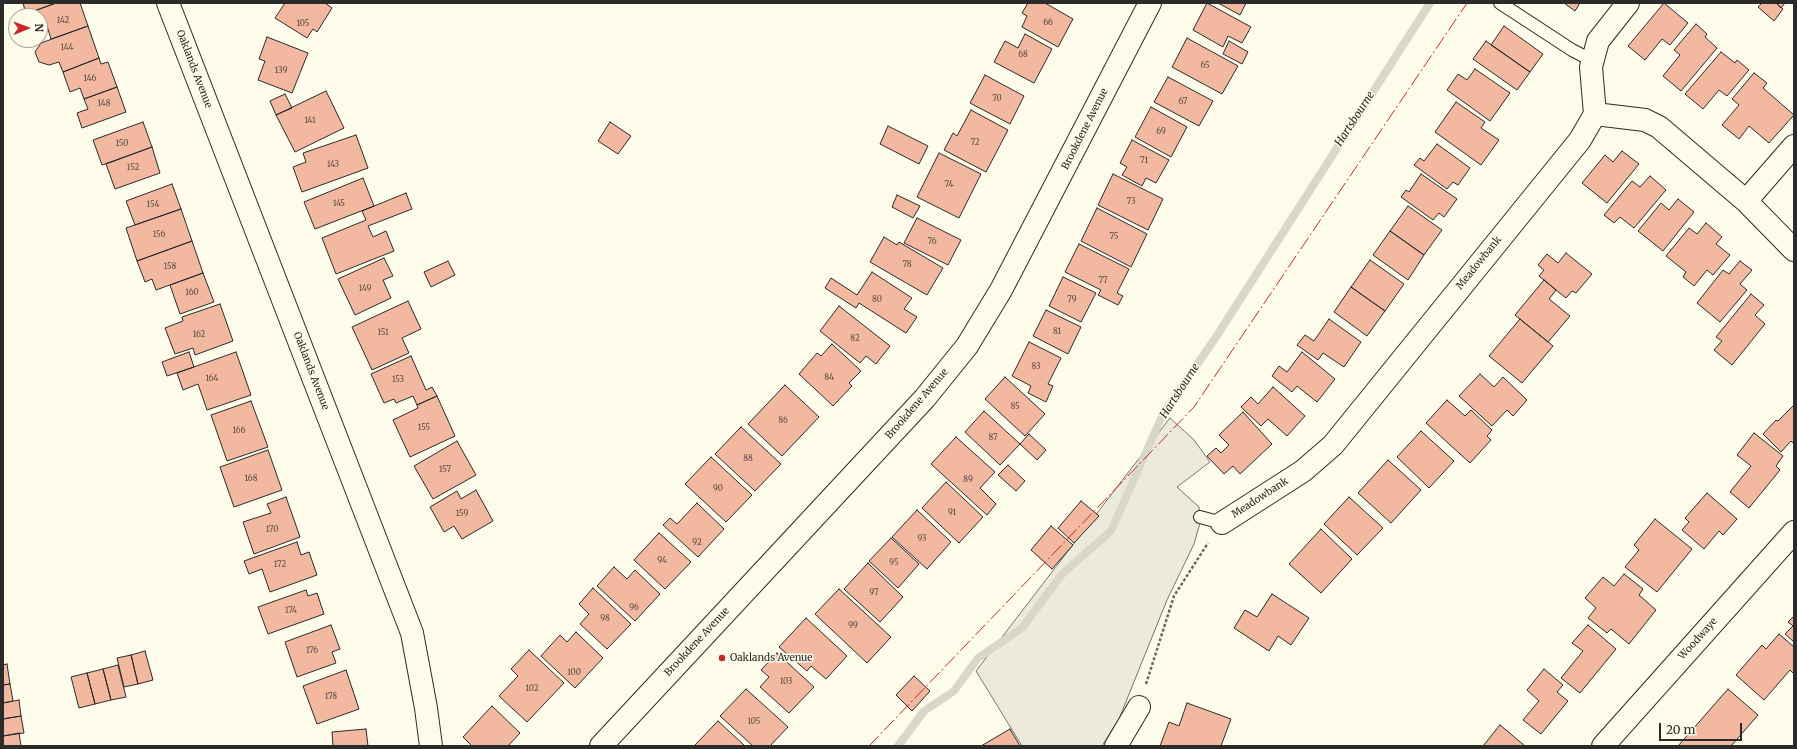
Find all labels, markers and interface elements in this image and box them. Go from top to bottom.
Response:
north arrow [8,8,48,48]
house number: 142 [57,16,69,26]
house number: 66 [1043,18,1053,28]
house number: 105 [297,19,309,29]
text: N [32,23,46,32]
street label: Oaklands Avenue [174,28,214,110]
house number: 144 [60,43,74,53]
house number: 68 [1018,50,1028,60]
house number: 65 [1200,61,1210,71]
house number: 139 [275,66,287,76]
house number: 146 [84,74,96,84]
street label: Brookdene Avenue [1059,86,1111,172]
water label: Hartsbourne [1332,89,1378,149]
house number: 70 [992,94,1002,104]
house number: 67 [1179,97,1187,107]
house number: 148 [98,99,110,109]
house number: 141 [304,116,316,126]
house number: 69 [1156,127,1166,137]
house number: 72 [970,138,980,148]
house number: 150 [115,139,129,149]
house number: 71 [1140,156,1148,166]
house number: 143 [327,160,339,170]
house number: 152 [127,163,139,173]
house number: 74 [945,180,953,190]
house number: 73 [1127,197,1135,207]
house number: 145 [333,199,345,209]
house number: 154 [147,200,159,210]
house number: 156 [153,230,165,240]
house number: 75 [1110,232,1118,242]
street label: Meadowbank [1454,234,1504,292]
house number: 76 [928,237,936,247]
house number: 78 [902,260,912,270]
house number: 158 [164,262,176,272]
house number: 77 [1098,276,1108,286]
house number: 149 [359,284,371,294]
house number: 160 [185,288,199,298]
house number: 80 [872,295,882,305]
house number: 79 [1067,295,1077,305]
house number: 81 [1053,327,1061,337]
house number: 151 [377,328,389,338]
house number: 162 [193,330,205,340]
street label: Oaklands Avenue [291,330,331,412]
house number: 82 [850,334,860,344]
water label: Hartsbourne [1157,361,1203,421]
house number: 83 [1031,362,1041,372]
street label: Brookdene Avenue [883,366,951,442]
house number: 84 [824,373,834,383]
house number: 164 [205,374,219,384]
house number: 153 [392,375,404,385]
house number: 85 [1010,402,1020,412]
house number: 86 [778,416,788,426]
house number: 155 [418,423,430,433]
house number: 166 [233,426,245,436]
house number: 87 [988,433,998,443]
house number: 88 [743,454,753,464]
house number: 157 [439,465,451,475]
house number: 168 [245,474,257,484]
house number: 89 [963,475,973,485]
street label: Meadowbank [1229,475,1291,521]
house number: 90 [713,484,723,494]
house number: 91 [948,508,956,518]
house number: 159 [456,509,468,519]
house number: 170 [266,525,278,535]
house number: 93 [917,534,927,544]
house number: 92 [692,538,702,548]
house number: 94 [657,556,667,566]
house number: 95 [889,558,899,568]
house number: 172 [274,560,286,570]
house number: 97 [869,588,879,598]
house number: 96 [629,603,639,613]
street label: Brookdene Avenue [662,605,732,679]
house number: 174 [285,606,297,616]
house number: 98 [600,614,610,624]
street label: Woodwaye [1676,616,1720,662]
house number: 99 [848,621,858,631]
house number: 176 [306,646,318,656]
place label: Oaklands Avenue [730,652,813,664]
marker: Oaklands Avenue [717,653,727,663]
house number: 100 [567,668,581,678]
house number: 103 [780,677,792,687]
house number: 102 [526,684,538,694]
house number: 178 [325,692,337,702]
scale bar [1661,715,1744,741]
house number: 105 [748,717,760,727]
text: 20 m [1666,722,1695,737]

